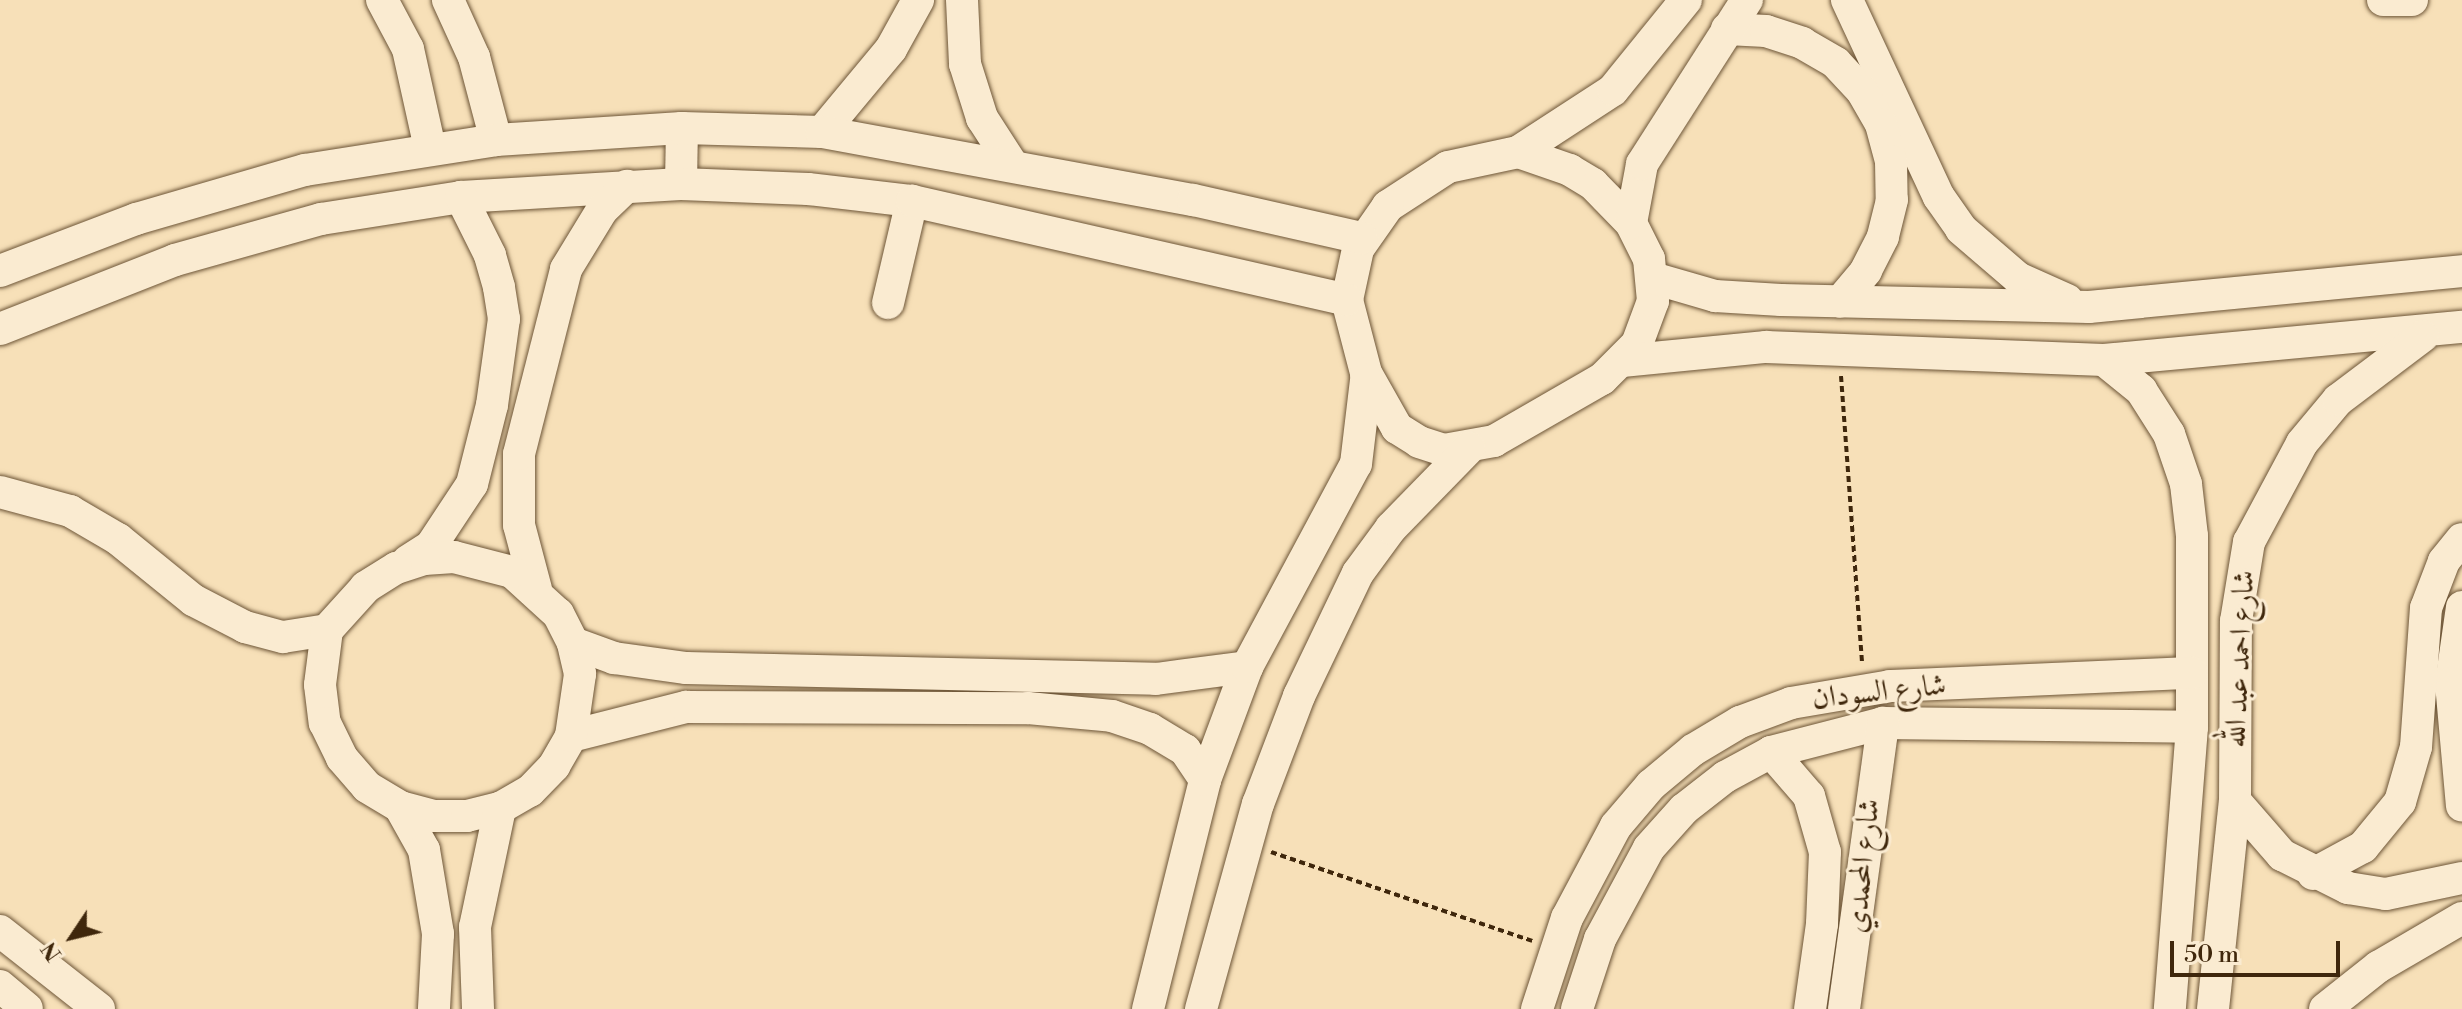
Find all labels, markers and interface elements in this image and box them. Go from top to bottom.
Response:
street label: شارع احمد عبد الله [2217,569,2263,749]
street label: شارع السودان [1810,667,1948,717]
street label: شارع المحمدي [1838,797,1888,935]
north arrow [32,897,112,977]
scale bar [2174,925,2344,975]
text: N [36,936,68,966]
text: 50 m [2184,940,2239,970]

